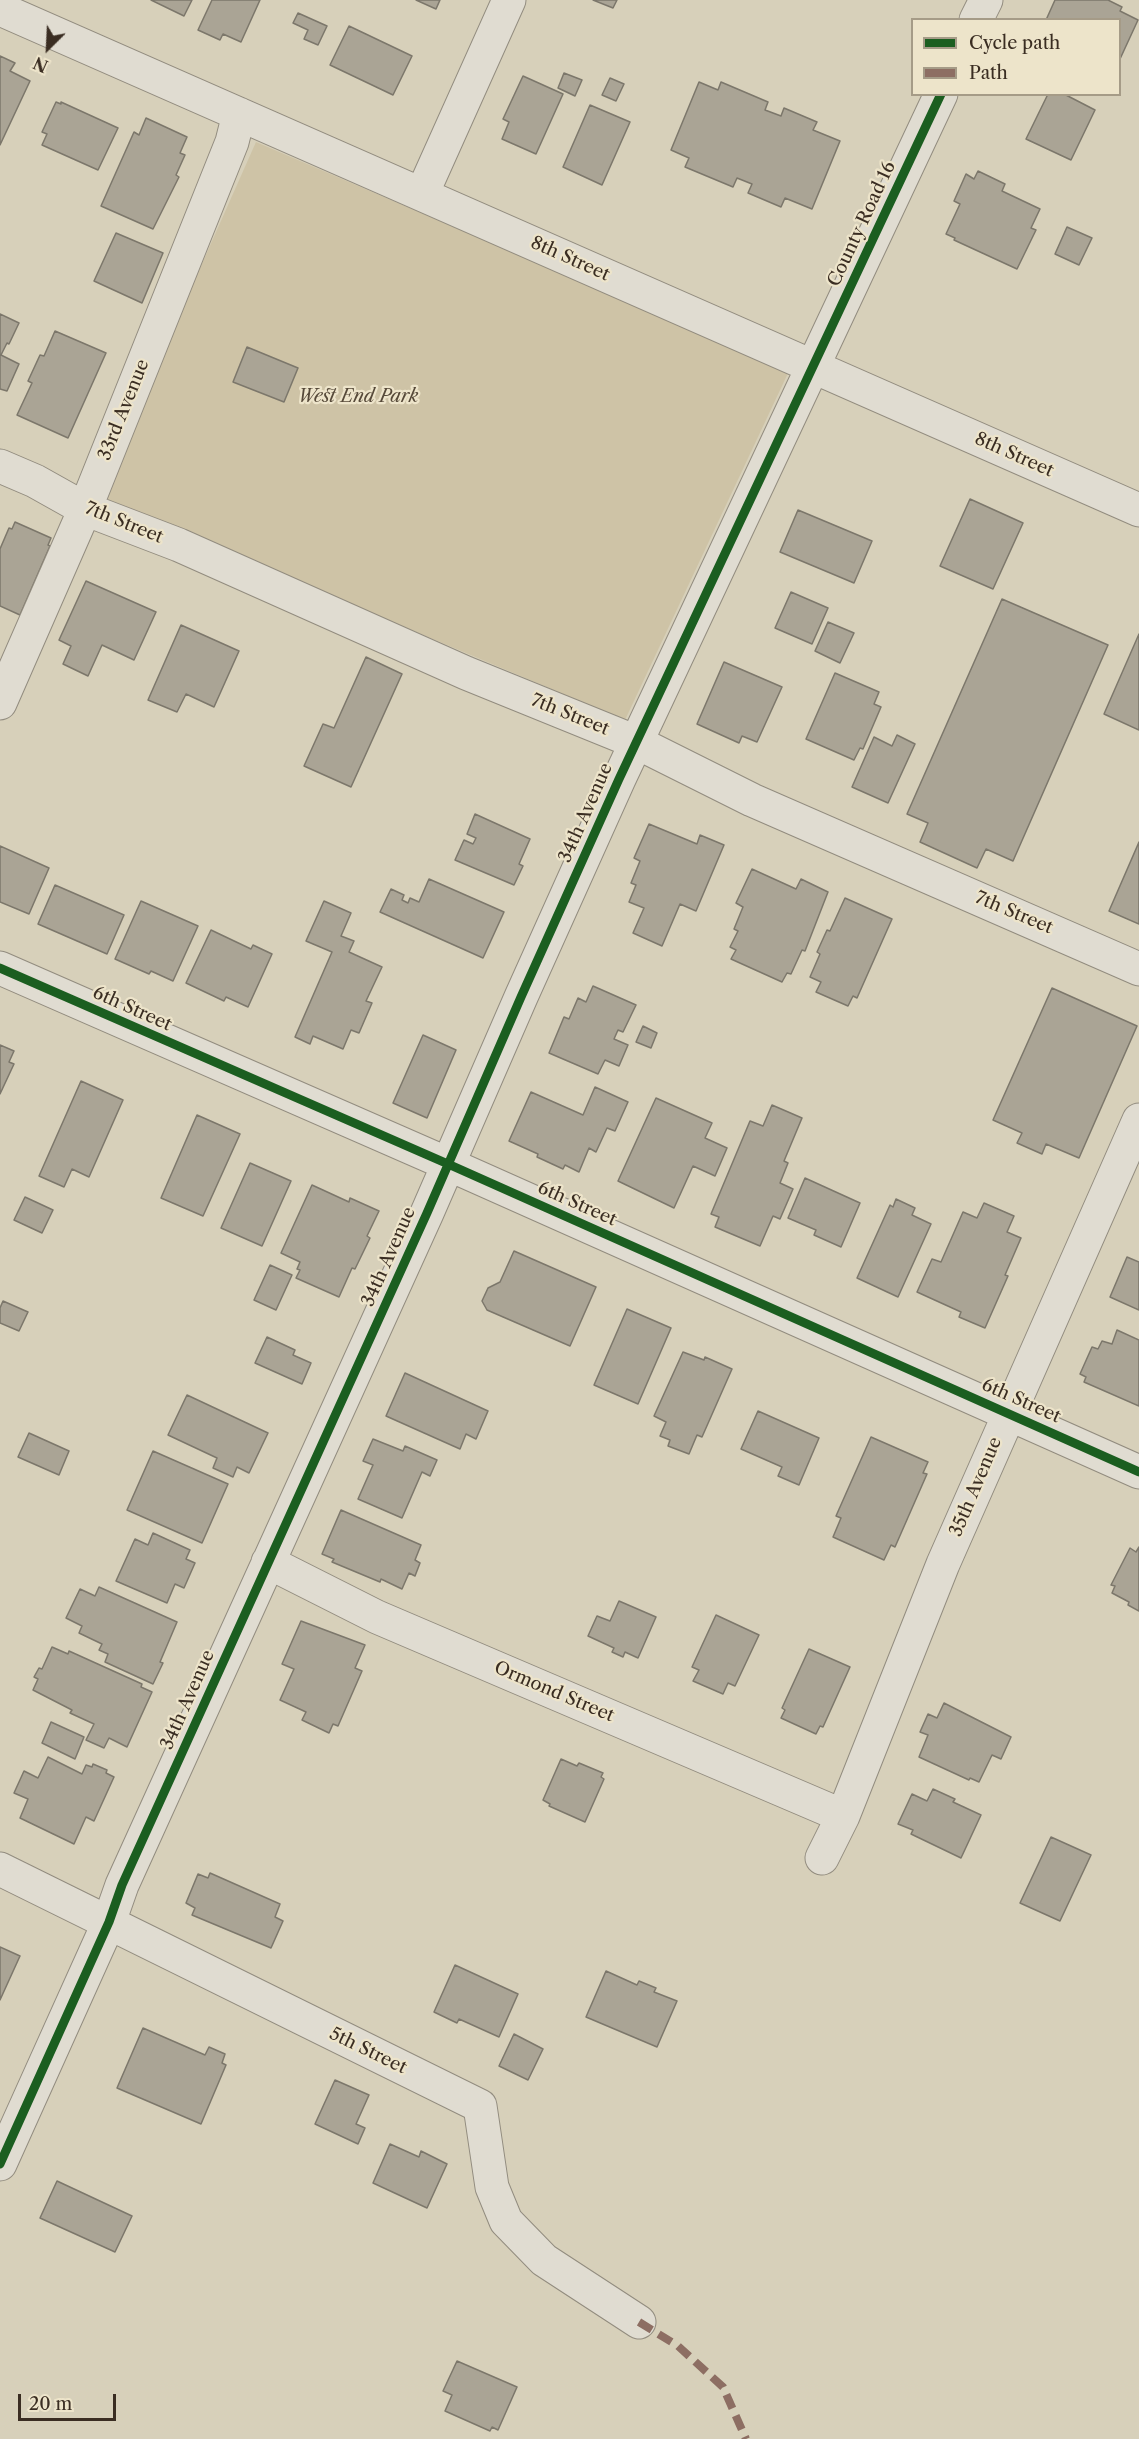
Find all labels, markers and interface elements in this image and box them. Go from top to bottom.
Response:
north arrow [18,18,78,78]
legend [911,18,1121,96]
text: Cycle path [969,32,1060,54]
text: N [30,52,51,76]
text: Path [969,62,1008,84]
street label: County Road 16 [824,158,900,290]
street label: 8th Street [527,232,613,286]
street label: 33rd Avenue [94,356,154,464]
park label: West End Park [298,386,418,408]
street label: 8th Street [971,428,1057,482]
street label: 7th Street [82,498,166,548]
street label: 7th Street [528,690,612,740]
street label: 34th Avenue [554,760,618,866]
street label: 7th Street [972,887,1056,939]
street label: 6th Street [89,982,175,1036]
street label: 6th Street [534,1177,620,1231]
street label: 34th Avenue [357,1204,421,1310]
street label: 6th Street [978,1374,1064,1428]
street label: 35th Avenue [945,1434,1007,1540]
street label: 34th Avenue [156,1647,220,1753]
street label: Ormond Street [491,1657,617,1727]
street label: 5th Street [326,2023,410,2079]
scale bar [21,2382,118,2420]
text: 20 m [29,2393,72,2415]

